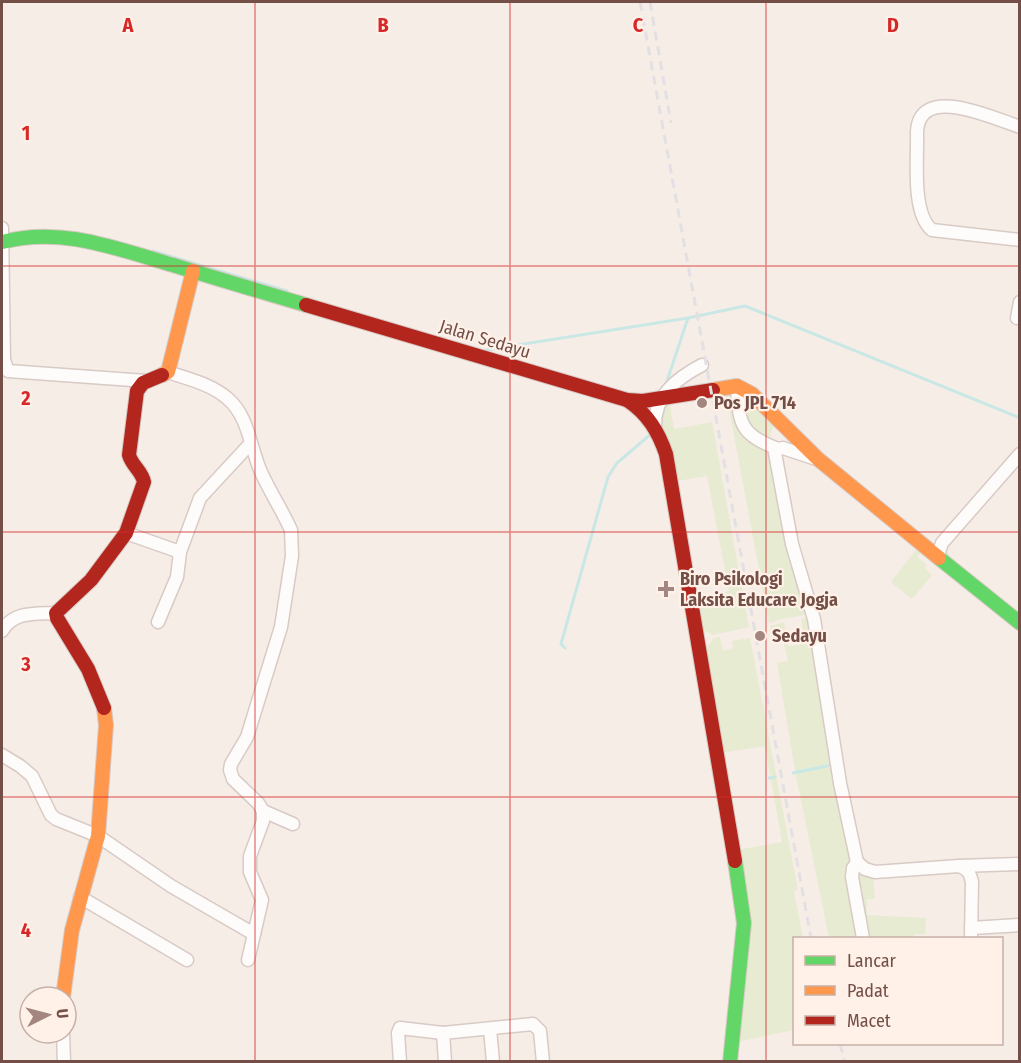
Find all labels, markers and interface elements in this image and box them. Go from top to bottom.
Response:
text: A [122,13,135,37]
text: B [377,13,389,37]
text: C [633,13,644,37]
text: D [887,13,899,37]
text: 1 [22,121,30,145]
street label: Jalan Sedayu [437,315,533,363]
text: 2 [20,386,31,410]
place label: Pos JPL 714 [714,392,796,414]
marker: Pos JPL 714 [695,396,709,410]
place label: Biro Psikologi Laksita Educare Jogja [680,568,838,611]
marker: Biro Psikologi Laksita Educare Jogja [657,580,675,598]
place label: Sedayu [772,625,827,647]
marker: Sedayu [753,629,767,643]
text: 3 [20,652,31,676]
text: 4 [21,918,31,942]
legend [793,937,1003,1045]
text: Lancar [847,950,896,972]
text: Padat [847,980,889,1002]
north arrow [18,985,78,1045]
text: U [52,1008,72,1019]
text: Macet [847,1010,891,1032]

